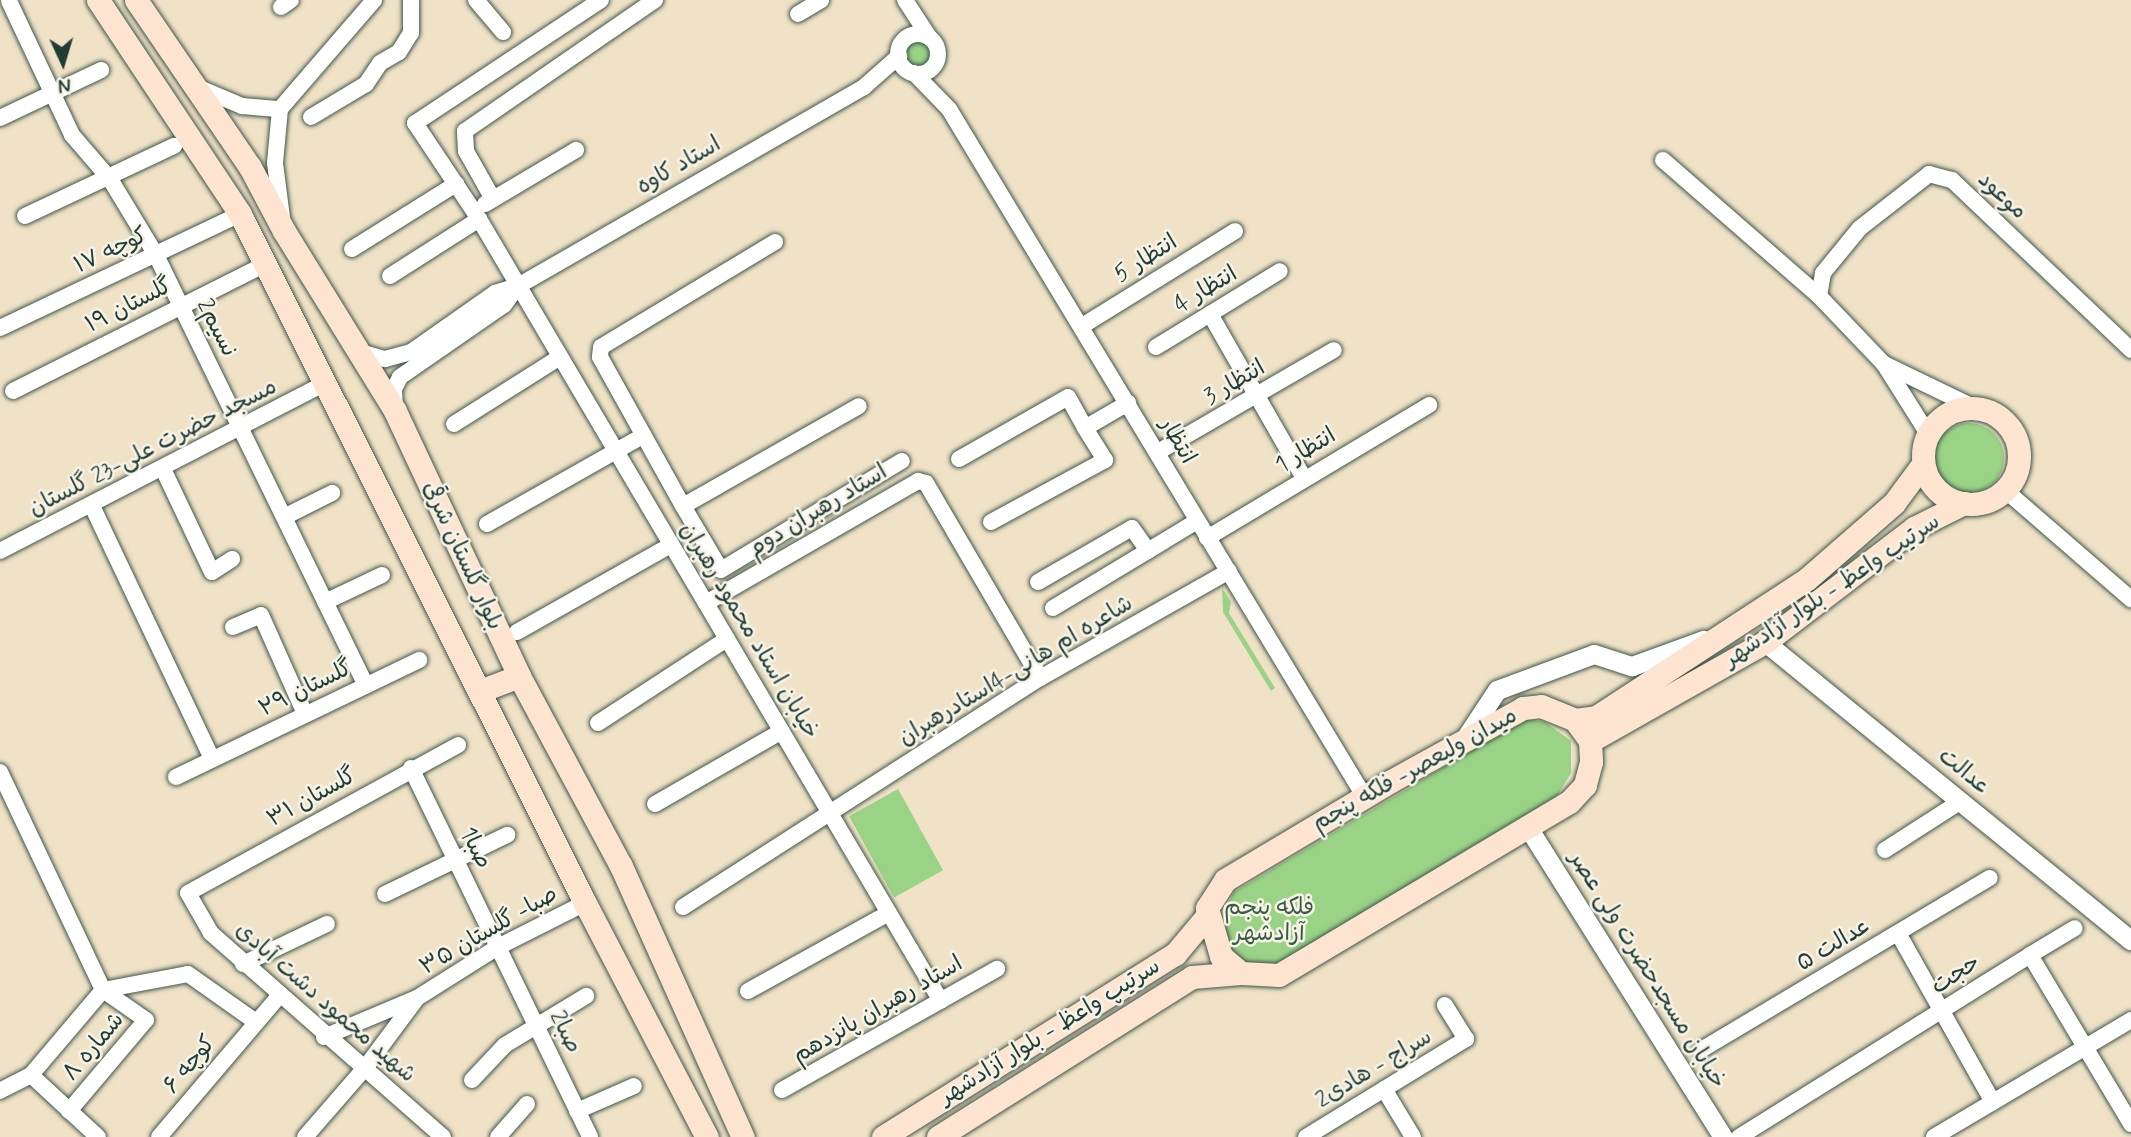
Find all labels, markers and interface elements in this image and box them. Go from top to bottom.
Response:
north arrow [28,28,98,98]
text: N [57,72,72,97]
street label: استاد کاوه [632,131,726,201]
street label: موعود [1971,166,2033,226]
street label: کوچه ۱۷ [70,222,152,280]
street label: انتظار 5 [1109,229,1183,289]
street label: انتظار 4 [1169,260,1243,320]
street label: گلستان ۱۹ [81,273,177,339]
street label: نسیم2 [190,294,242,362]
street label: انتظار 3 [1200,355,1270,411]
street label: مسجد حضرت علی-23 گلستان [24,373,282,523]
street label: انتظار [1153,413,1201,469]
street label: انتظار 1 [1271,422,1341,480]
street label: استاد رهبران دوم [743,459,893,563]
street label: بلوار گلستان شرقی [416,477,508,635]
street label: سرتیپ واعظ - بلوار آزادشهر [1718,508,1946,674]
street label: خیابان استاد محمود رهبران [673,518,825,744]
street label: شاعره ام هانی-4استادرهبران [894,590,1138,752]
street label: گلستان ۲۹ [255,655,357,723]
street label: میدان ولیعصر- فلکه پنجم [1308,702,1522,838]
street label: عدالت [1932,743,1996,801]
street label: گلستان ۳۱ [263,762,361,834]
street label: صبا1 [453,823,497,873]
street label: خیابان مسجدحضرت ولی عصر [1562,846,1732,1094]
street label: صبا- گلستان ۳۵ [415,880,563,982]
park label: فلکه پنجم آزادشهر [1224,894,1314,948]
street label: عدالت ۵ [1792,912,1876,978]
street label: شهید محمود دشت آبادی [229,917,421,1089]
street label: حجت [1926,949,1986,1001]
street label: استاد رهبران پانزدهم [788,950,968,1070]
street label: سرتیپ واعظ - بلوار آزادشهر [934,953,1166,1111]
street label: صبا2 [543,1006,587,1058]
street label: شماره ۸ [57,1007,131,1087]
street label: سراج - هادی2 [1311,1024,1437,1114]
street label: کوچه ۶ [158,1030,222,1100]

